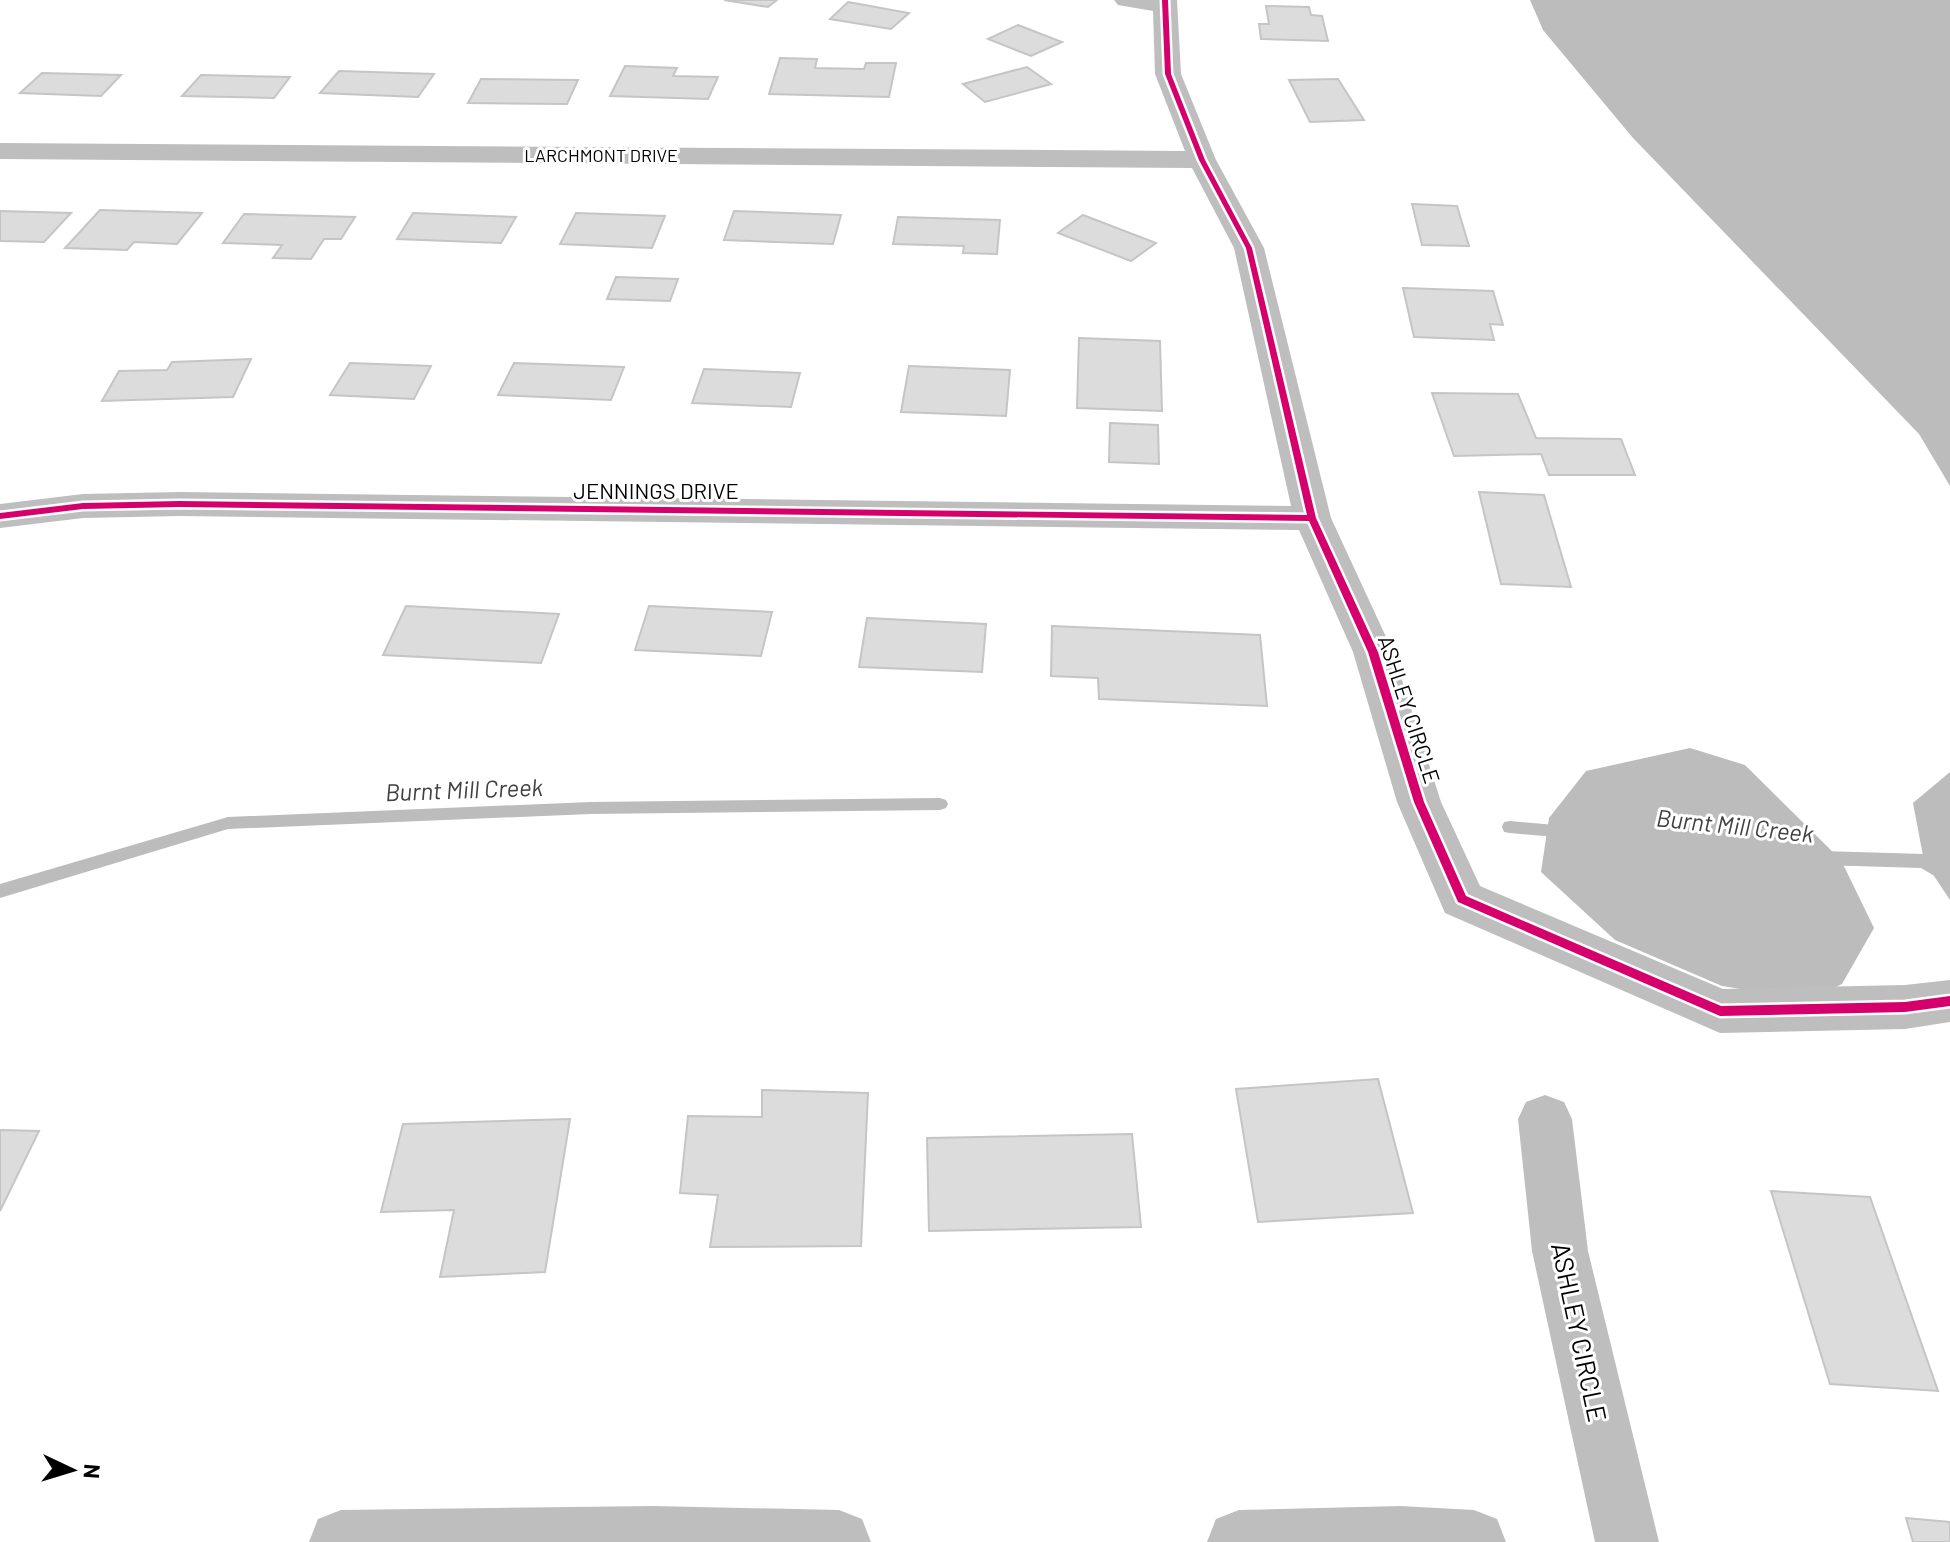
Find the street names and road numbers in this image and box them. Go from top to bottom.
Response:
street label: LARCHMONT DRIVE [524,144,678,166]
street label: JENNINGS DRIVE [573,477,739,503]
street label: ASHLEY CIRCLE [1374,632,1446,786]
street label: ASHLEY CIRCLE [1546,1240,1614,1424]

